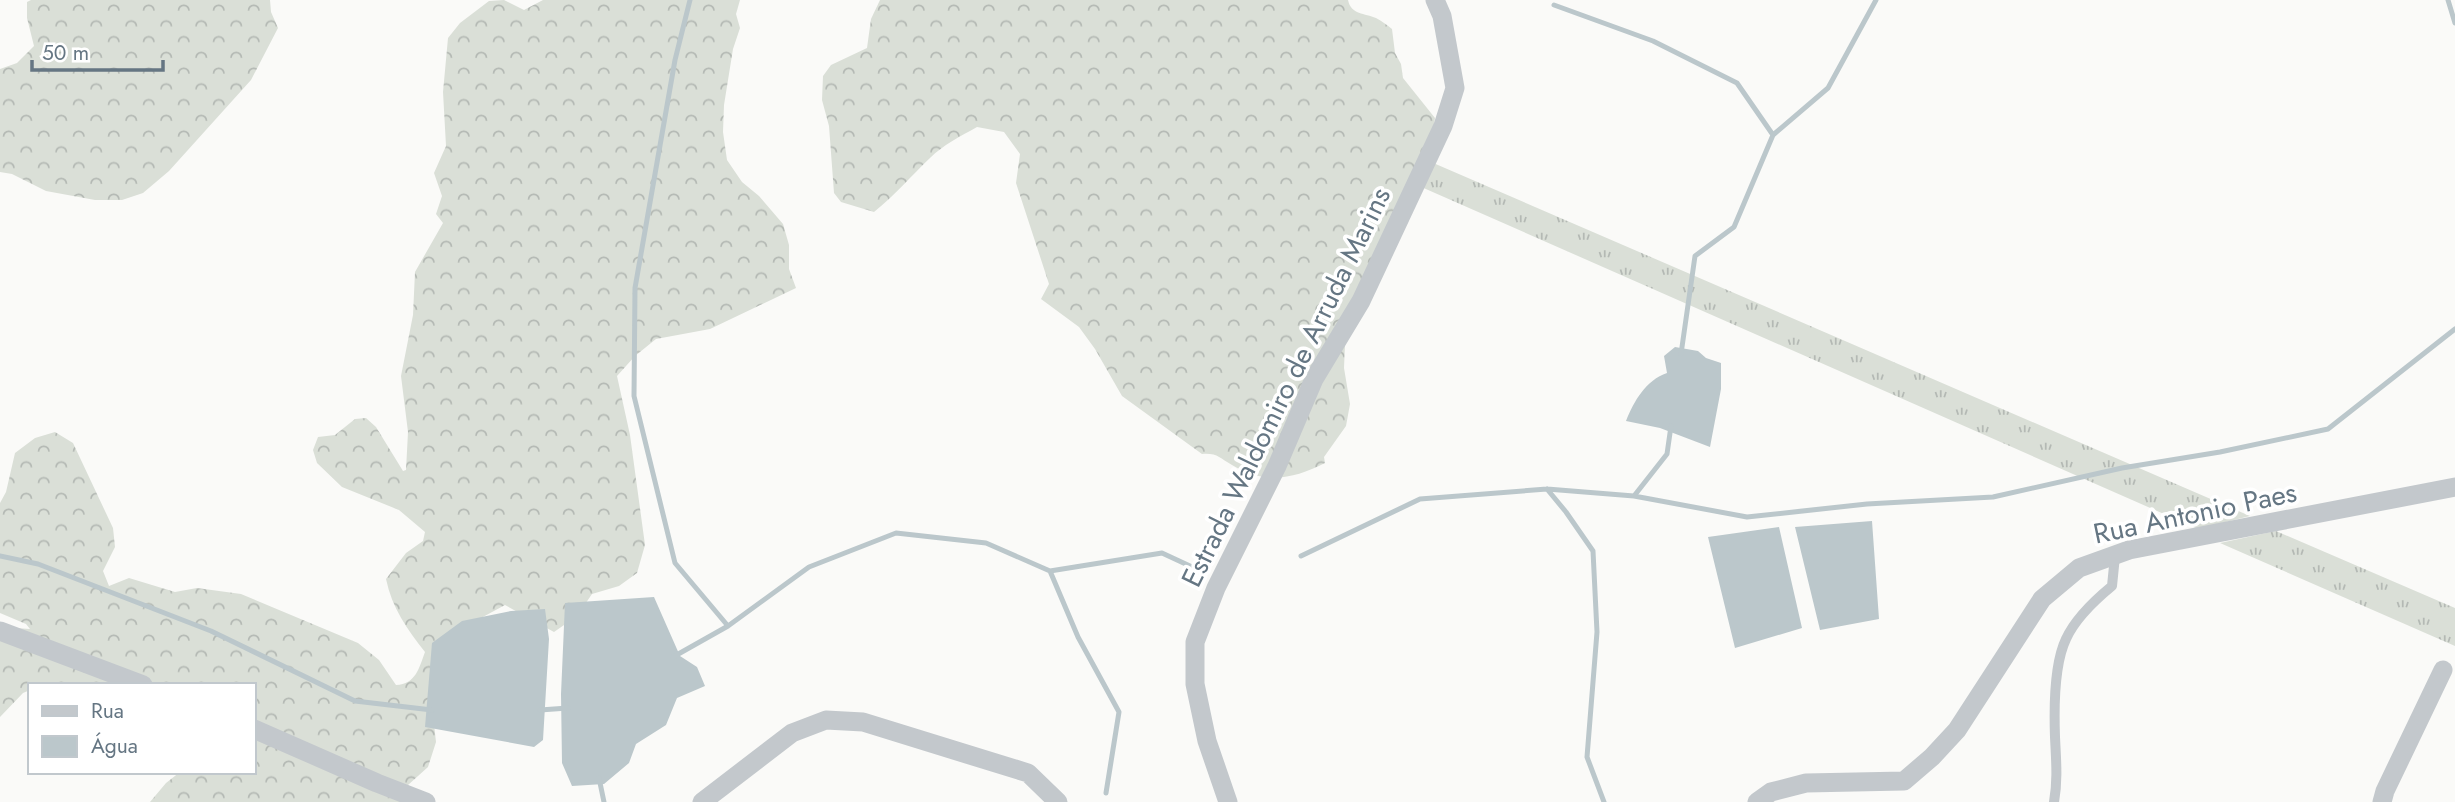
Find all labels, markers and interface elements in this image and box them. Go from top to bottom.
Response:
scale bar [32,28,163,72]
text: 50 m [42,38,89,68]
street label: Estrada Waldomiro de Arruda Marins [1171,180,1401,594]
street label: Rua Antonio Paes [2090,471,2300,555]
legend [28,683,256,774]
text: Rua [91,696,124,726]
text: Água [91,731,138,761]

